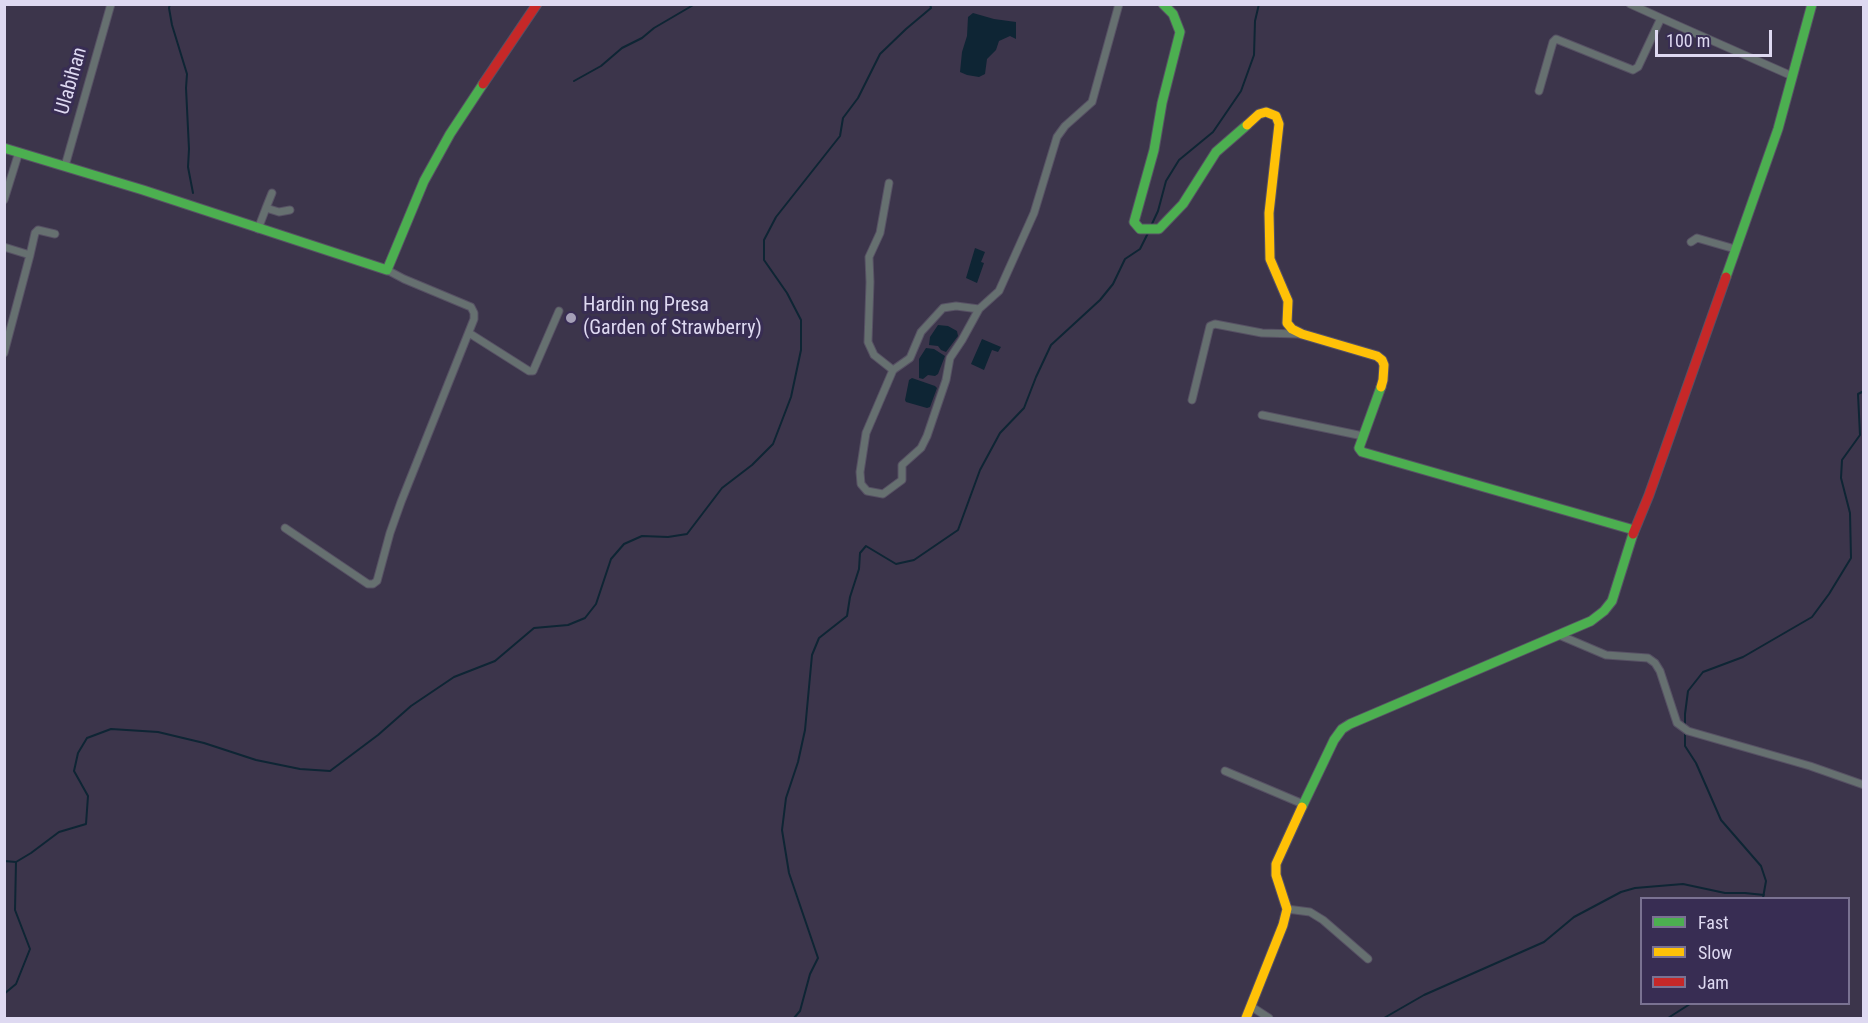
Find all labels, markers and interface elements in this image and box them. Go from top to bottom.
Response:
scale bar [1658,18,1775,56]
text: 100 m [1666,30,1710,51]
street label: Ulabihan [51,45,93,117]
place label: Hardin ng Presa (Garden of Strawberry) [583,294,762,341]
marker: Hardin ng Presa (Garden of Strawberry) [564,311,578,325]
legend [1640,897,1850,1005]
text: Fast [1698,912,1729,933]
text: Slow [1698,942,1732,963]
text: Jam [1698,972,1729,993]

